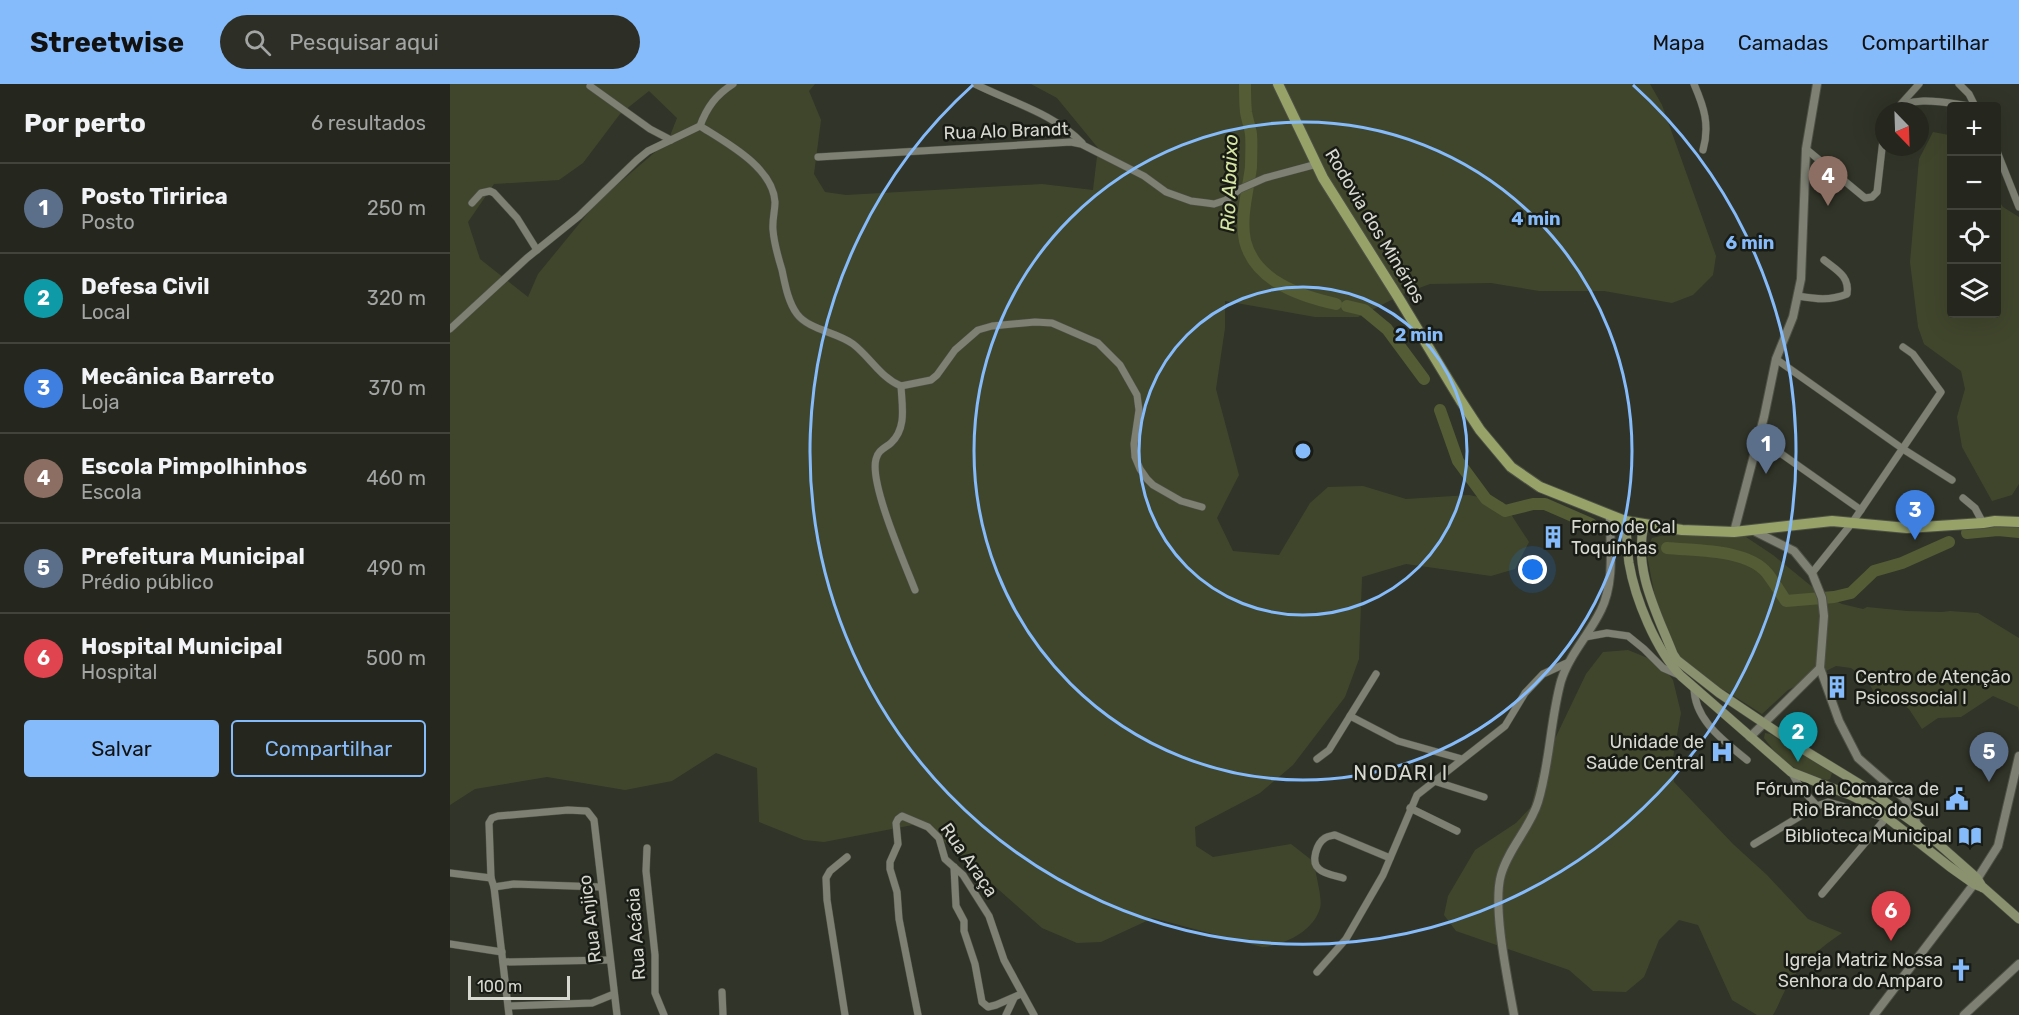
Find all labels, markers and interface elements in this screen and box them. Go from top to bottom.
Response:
search box [220,15,640,69]
text: Streetwise [30,26,184,59]
icon: search [241,26,274,59]
text: Pesquisar aqui [289,29,439,56]
text: Mapa [1652,30,1705,55]
text: Camadas [1738,30,1828,55]
text: Compartilhar [1861,30,1989,55]
north arrow [1875,102,1929,156]
map controls [1947,102,2001,318]
button: + [1947,102,2001,156]
text: Por perto [24,108,146,139]
text: 6 resultados [311,111,426,135]
street label: Rua Alo Brandt [943,118,1069,144]
water label: Rio Abaixo [1215,134,1243,232]
street label: Rodovia dos Minérios [1320,145,1430,307]
pin: 4 [1808,156,1848,206]
button: − [1947,156,2001,210]
text: Posto Tiririca [81,183,228,210]
text: 1 [39,196,48,220]
text: 250 m [367,196,426,220]
text: 4 min [1511,208,1561,230]
text: Posto [81,210,135,234]
button: locate [1947,210,2001,264]
text: 6 min [1726,232,1774,254]
button: layers [1947,264,2001,318]
text: Defesa Civil [81,273,210,300]
text: 2 [37,286,50,310]
text: 320 m [367,286,426,310]
text: Local [81,300,130,324]
text: 2 min [1395,324,1443,346]
text: Mecânica Barreto [81,363,274,390]
text: 3 [37,376,50,400]
text: 370 m [368,376,426,400]
text: Loja [81,390,120,414]
pin: 1 [1746,424,1786,474]
centre of rings [1293,441,1313,461]
text: Escola Pimpolhinhos [81,453,307,480]
text: 4 [37,466,50,490]
text: 460 m [366,466,426,490]
text: Escola [81,480,142,504]
pin: 3 [1896,490,1934,540]
place label: Forno de Cal Toquinhas [1571,516,1676,559]
building icon: Forno de Cal Toquinhas [1540,524,1566,550]
text: Prefeitura Municipal [81,543,305,570]
your location [1518,555,1547,584]
text: 5 [37,556,50,580]
text: 490 m [367,556,426,580]
text: Prédio público [81,570,214,594]
text: Hospital Municipal [81,633,283,660]
text: 6 [37,646,50,670]
text: 500 m [366,646,426,670]
text: Hospital [81,660,157,684]
place label: Centro de Atenção Psicossocial I [1855,666,2011,709]
building icon: Centro de Atenção Psicossocial I [1824,674,1850,700]
pin: 2 [1778,712,1818,762]
button: Salvar [24,720,219,777]
button: Compartilhar [231,720,426,777]
place label: Unidade de Saúde Central [1586,731,1704,774]
pin: 5 [1970,732,2008,782]
hospital icon: Unidade de Saúde Central [1709,739,1735,765]
district label: NODARI I [1353,761,1449,785]
place label: Fórum da Comarca de Rio Branco do Sul [1755,778,1939,821]
public building icon: Fórum da Comarca de Rio Branco do Sul [1944,786,1970,812]
street label: Rua Araça [936,819,1002,901]
library icon: Biblioteca Municipal [1957,823,1983,849]
place label: Biblioteca Municipal [1785,825,1952,847]
street label: Rua Anjico [574,874,606,964]
street label: Rua Acácia [622,887,650,981]
pin: 6 [1872,892,1910,941]
place label: Igreja Matriz Nossa Senhora do Amparo [1778,949,1943,992]
church icon: Igreja Matriz Nossa Senhora do Amparo [1948,957,1974,983]
scale bar [468,973,570,1000]
text: 100 m [477,977,522,996]

